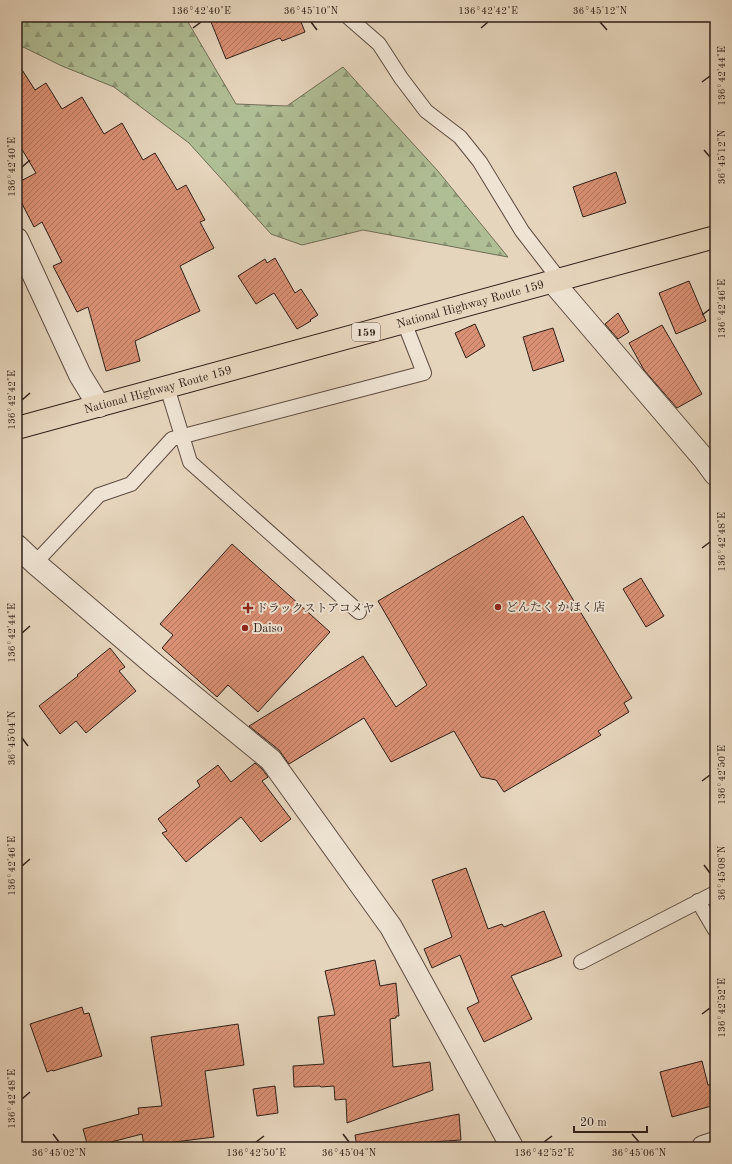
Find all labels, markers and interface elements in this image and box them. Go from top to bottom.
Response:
text: 136°42'40"E [171,6,231,16]
text: 36°45'10"N [284,6,339,16]
text: 136°42'42"E [458,6,518,16]
text: 36°45'12"N [573,6,628,16]
text: 136°42'44"E [717,46,727,106]
text: 36°45'12"N [717,129,727,184]
text: 136°42'40"E [7,137,17,197]
street label: National Highway Route 159 [395,279,546,331]
text: 136°42'46"E [717,279,727,339]
road number: 159 [352,323,380,341]
street label: National Highway Route 159 [83,364,233,416]
text: 136°42'42"E [7,370,17,430]
text: 136°42'48"E [717,512,727,572]
place label: どんたく かほく店 [506,600,605,614]
place label: ドラックストアコメヤ [256,602,375,615]
marker: どんたく かほく店 [493,602,503,612]
text: 136°42'44"E [7,603,17,663]
marker: ドラックストアコメヤ [243,603,253,613]
marker: Daiso [240,623,250,633]
place label: Daiso [253,623,283,635]
text: 36°45'04"N [7,710,17,765]
text: 136°42'50"E [717,745,727,805]
text: 136°42'46"E [7,836,17,896]
text: 36°45'08"N [717,845,727,900]
text: 136°42'52"E [717,978,727,1038]
text: 136°42'48"E [7,1069,17,1129]
scale bar [574,1108,647,1134]
text: 20 m [580,1117,607,1129]
text: 36°45'02"N [32,1148,87,1158]
text: 136°42'50"E [226,1148,286,1158]
text: 36°45'04"N [322,1148,377,1158]
text: 136°42'52"E [514,1148,574,1158]
text: 36°45'06"N [612,1148,667,1158]

